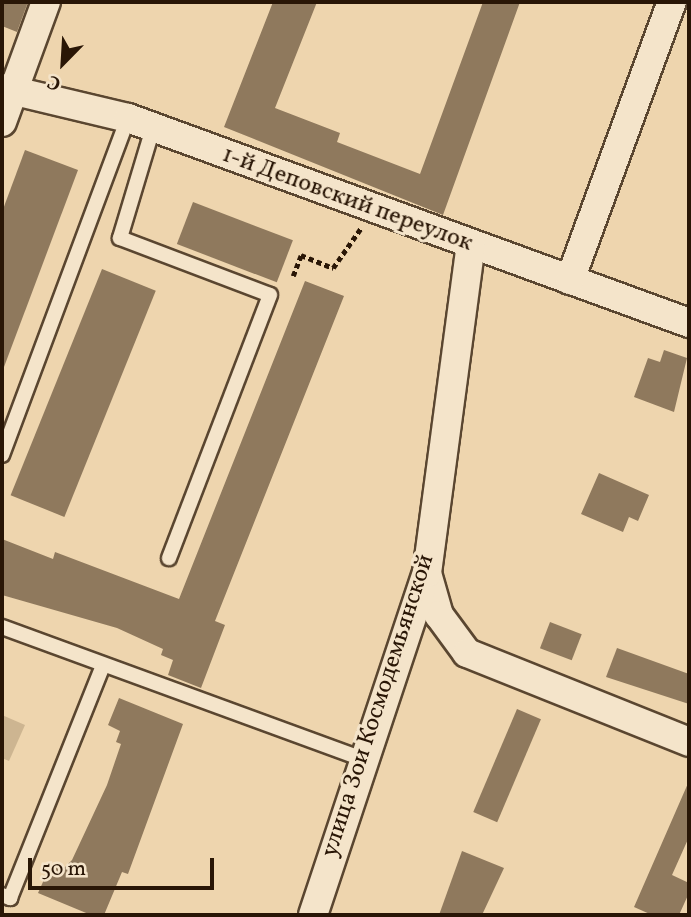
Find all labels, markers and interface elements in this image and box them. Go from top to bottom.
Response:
north arrow [28,28,98,98]
text: С [44,68,65,97]
street label: 1-й Деповский переулок [218,141,476,259]
street label: улица Зои Космодемьянской [316,551,442,861]
scale bar [32,844,217,888]
text: 50 m [41,855,86,884]

